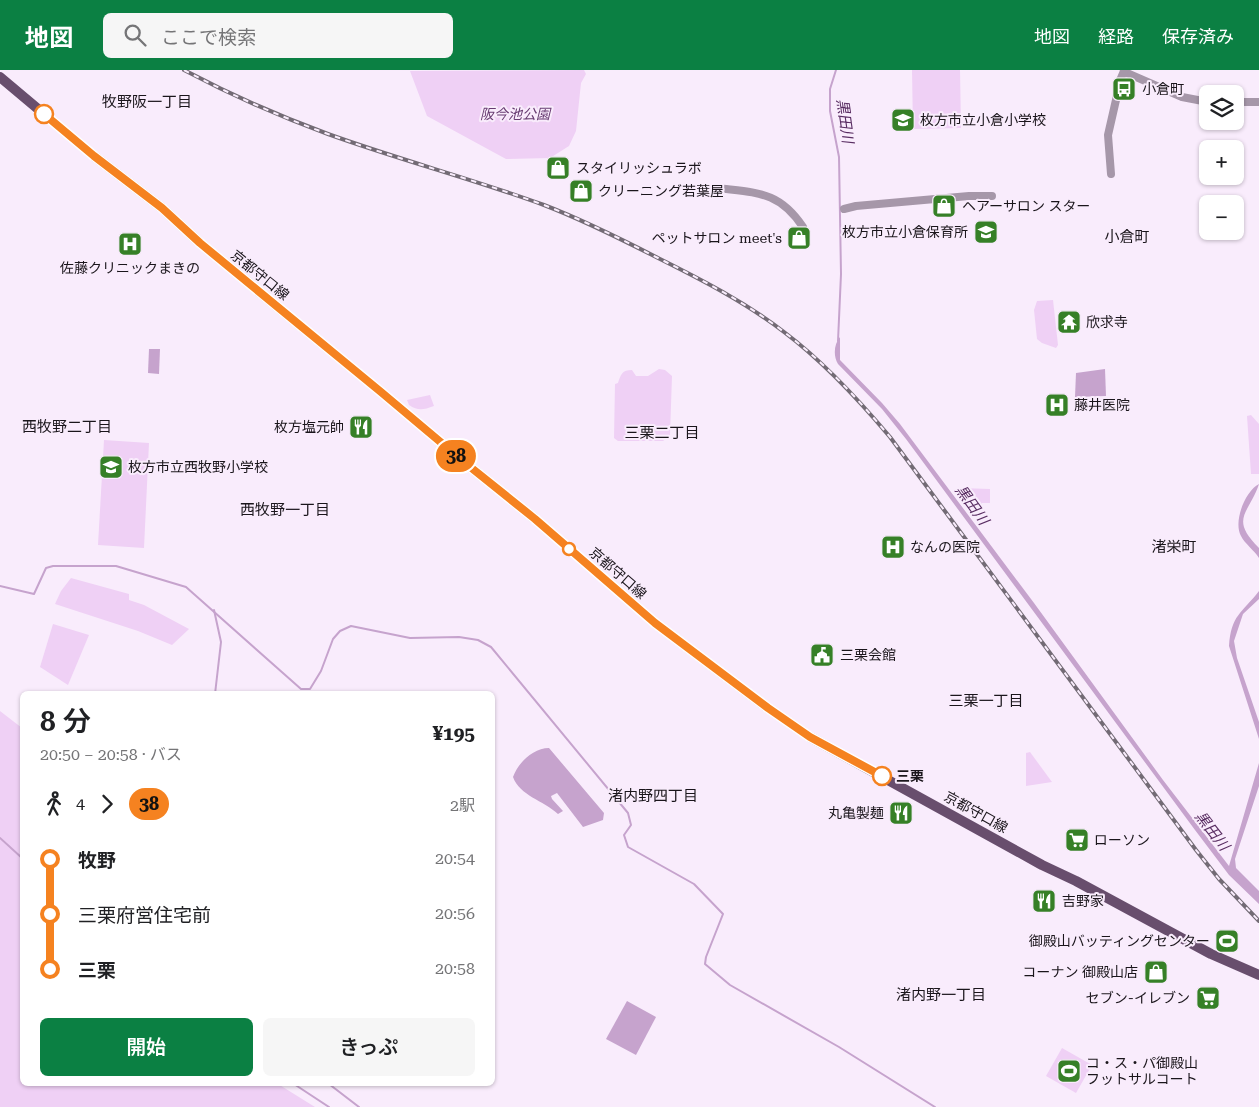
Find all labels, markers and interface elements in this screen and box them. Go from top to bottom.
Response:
search box [103,13,453,58]
icon: search [121,21,149,49]
text: 地図 [25,24,73,52]
text: ここで検索 [161,26,256,49]
text: 地図 [1034,26,1070,47]
text: 経路 [1098,26,1134,47]
text: 保存済み [1162,26,1234,47]
bus stop icon: 小倉町 [1111,76,1137,102]
place label: 小倉町 [1142,81,1184,97]
map controls [1199,85,1244,240]
button: layers [1199,85,1244,130]
district label: 牧野阪一丁目 [102,93,192,111]
water label: 黒田川 [833,97,857,147]
unlabelled marker [34,104,54,124]
park label: 阪今池公園 [480,106,552,122]
school or university icon: 枚方市立小倉小学校 [890,107,916,133]
place label: 枚方市立小倉小学校 [920,112,1046,128]
button: + [1199,140,1244,185]
shop icon: スタイリッシュラボ [545,155,571,181]
place label: スタイリッシュラボ [576,160,702,176]
shop icon: クリーニング若葉屋 [568,178,594,204]
place label: クリーニング若葉屋 [598,183,724,199]
shop icon: ヘアーサロン スター [931,193,957,219]
button: − [1199,195,1244,240]
place label: ヘアーサロン スター [962,198,1090,214]
school or university icon: 枚方市立小倉保育所 [973,219,999,245]
place label: 枚方市立小倉保育所 [842,224,968,240]
shop icon: ペットサロン meet's [786,225,812,251]
district label: 小倉町 [1104,228,1150,246]
place label: ペットサロン meet's [652,230,782,246]
hospital icon: 佐藤クリニックまきの [117,231,143,257]
street label: 京都守口線 [228,247,292,303]
place label: 佐藤クリニックまきの [60,260,200,276]
temple icon: 欣求寺 [1056,309,1082,335]
place label: 欣求寺 [1086,314,1128,330]
hospital icon: 藤井医院 [1044,392,1070,418]
place label: 藤井医院 [1074,397,1130,413]
restaurant icon: 枚方塩元帥 [348,414,374,440]
district label: 西牧野二丁目 [22,418,112,436]
place label: 枚方塩元帥 [274,419,344,435]
district label: 三栗二丁目 [624,424,700,442]
line badge: 38 [434,440,478,472]
text: 38 [446,445,466,466]
school or university icon: 枚方市立西牧野小学校 [98,454,124,480]
place label: 枚方市立西牧野小学校 [128,459,268,475]
water label: 黒田川 [951,482,994,530]
district label: 西牧野一丁目 [240,501,330,519]
hospital icon: なんの医院 [880,534,906,560]
district label: 渚栄町 [1151,538,1197,556]
place label: なんの医院 [910,539,980,555]
unlabelled marker [562,542,576,556]
street label: 京都守口線 [586,544,650,602]
public building icon: 三栗会館 [809,642,835,668]
place label: 三栗会館 [840,647,896,663]
district label: 三栗一丁目 [948,692,1024,710]
text: 8 分 [40,705,91,738]
text: ¥195 [432,722,475,745]
text: 20:50 – 20:58 · バス [40,745,182,764]
marker: 三栗 [872,766,892,786]
place label: 三栗 [896,768,924,784]
district label: 渚内野四丁目 [608,787,698,805]
street label: 京都守口線 [942,788,1010,836]
icon: walk [40,790,68,818]
icon: forward [93,790,121,818]
text: 38 [139,793,159,814]
text: 4 [76,794,85,813]
text: 2駅 [450,796,475,815]
restaurant icon: 丸亀製麺 [888,800,914,826]
place label: 丸亀製麺 [828,805,884,821]
water label: 黒田川 [1191,808,1234,856]
supermarket icon: ローソン [1064,827,1090,853]
place label: ローソン [1094,832,1150,848]
text: 牧野 [78,849,116,872]
text: 20:54 [435,849,475,868]
restaurant icon: 吉野家 [1031,888,1057,914]
place label: 吉野家 [1062,893,1104,909]
text: 三栗府営住宅前 [78,904,211,927]
text: 20:56 [435,904,475,923]
sports icon: 御殿山バッティングセンター [1214,928,1240,954]
place label: 御殿山バッティングセンター [1029,933,1210,949]
text: 三栗 [78,959,116,982]
text: 20:58 [435,959,475,978]
shop icon: コーナン 御殿山店 [1143,959,1169,985]
place label: コーナン 御殿山店 [1022,964,1138,980]
supermarket icon: セブン-イレブン [1195,985,1221,1011]
district label: 渚内野一丁目 [896,986,986,1004]
place label: セブン-イレブン [1086,990,1190,1006]
button: 開始 [40,1018,253,1076]
button: きっぷ [263,1018,475,1076]
place label: コ・ス・パ御殿山 フットサルコート [1086,1055,1198,1087]
sports icon: コ・ス・パ御殿山 フットサルコート [1056,1058,1082,1084]

